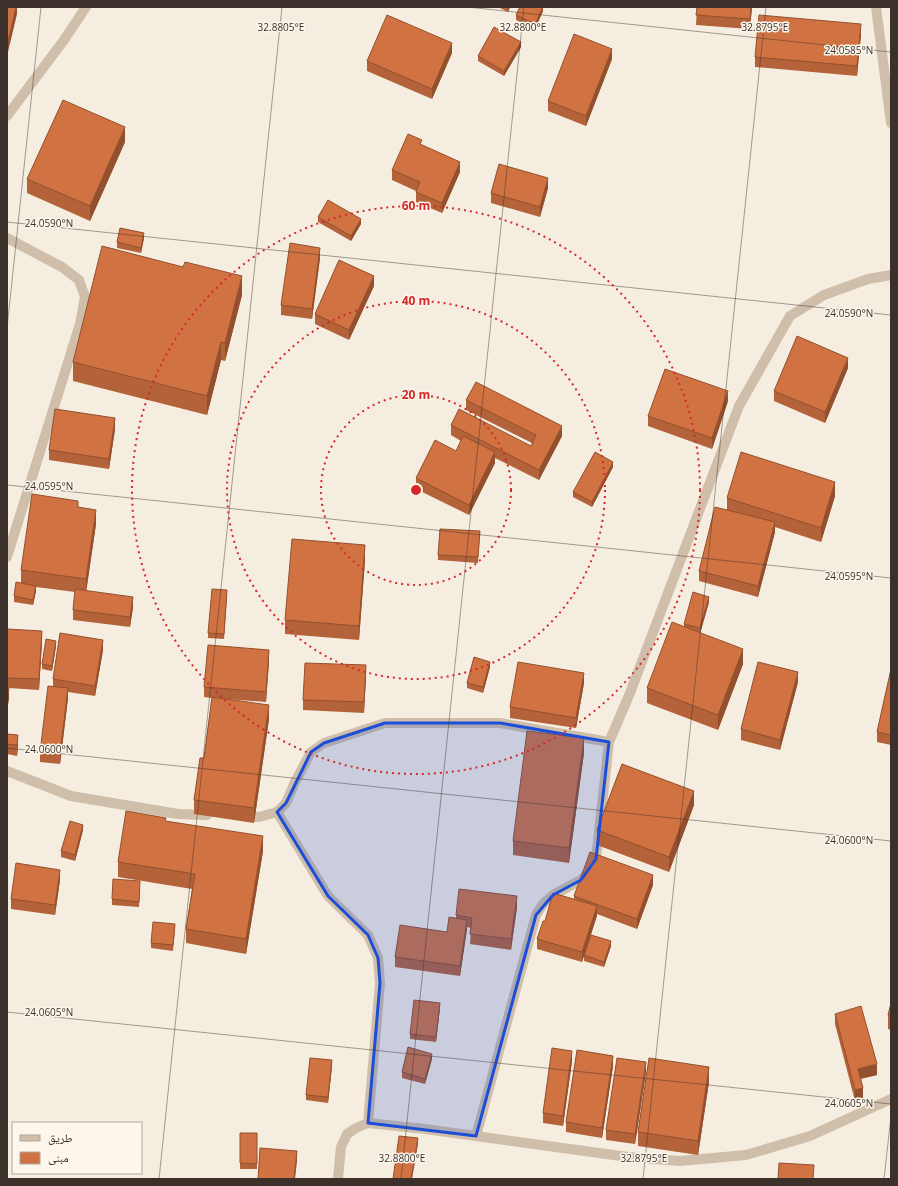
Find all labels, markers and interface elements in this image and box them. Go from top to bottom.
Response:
text: 32.8805°E [258,20,304,34]
text: 32.8800°E [500,20,546,34]
text: 32.8795°E [742,20,788,34]
text: 24.0585°N [825,43,873,57]
text: 60 m [402,197,430,214]
text: 24.0590°N [25,216,73,230]
text: 40 m [402,292,430,309]
text: 24.0590°N [825,306,873,320]
text: 20 m [402,386,430,403]
text: 24.0595°N [25,479,73,493]
centre of rings [409,483,423,497]
text: 24.0595°N [825,569,873,583]
text: 24.0600°N [25,742,73,756]
text: 24.0600°N [825,833,873,847]
text: 24.0605°N [25,1005,73,1019]
text: 24.0605°N [825,1096,873,1110]
legend [12,1122,142,1174]
text: طريق [48,1129,73,1146]
text: مبنى [48,1149,69,1166]
text: 32.8800°E [379,1151,425,1165]
text: 32.8795°E [621,1151,667,1165]

